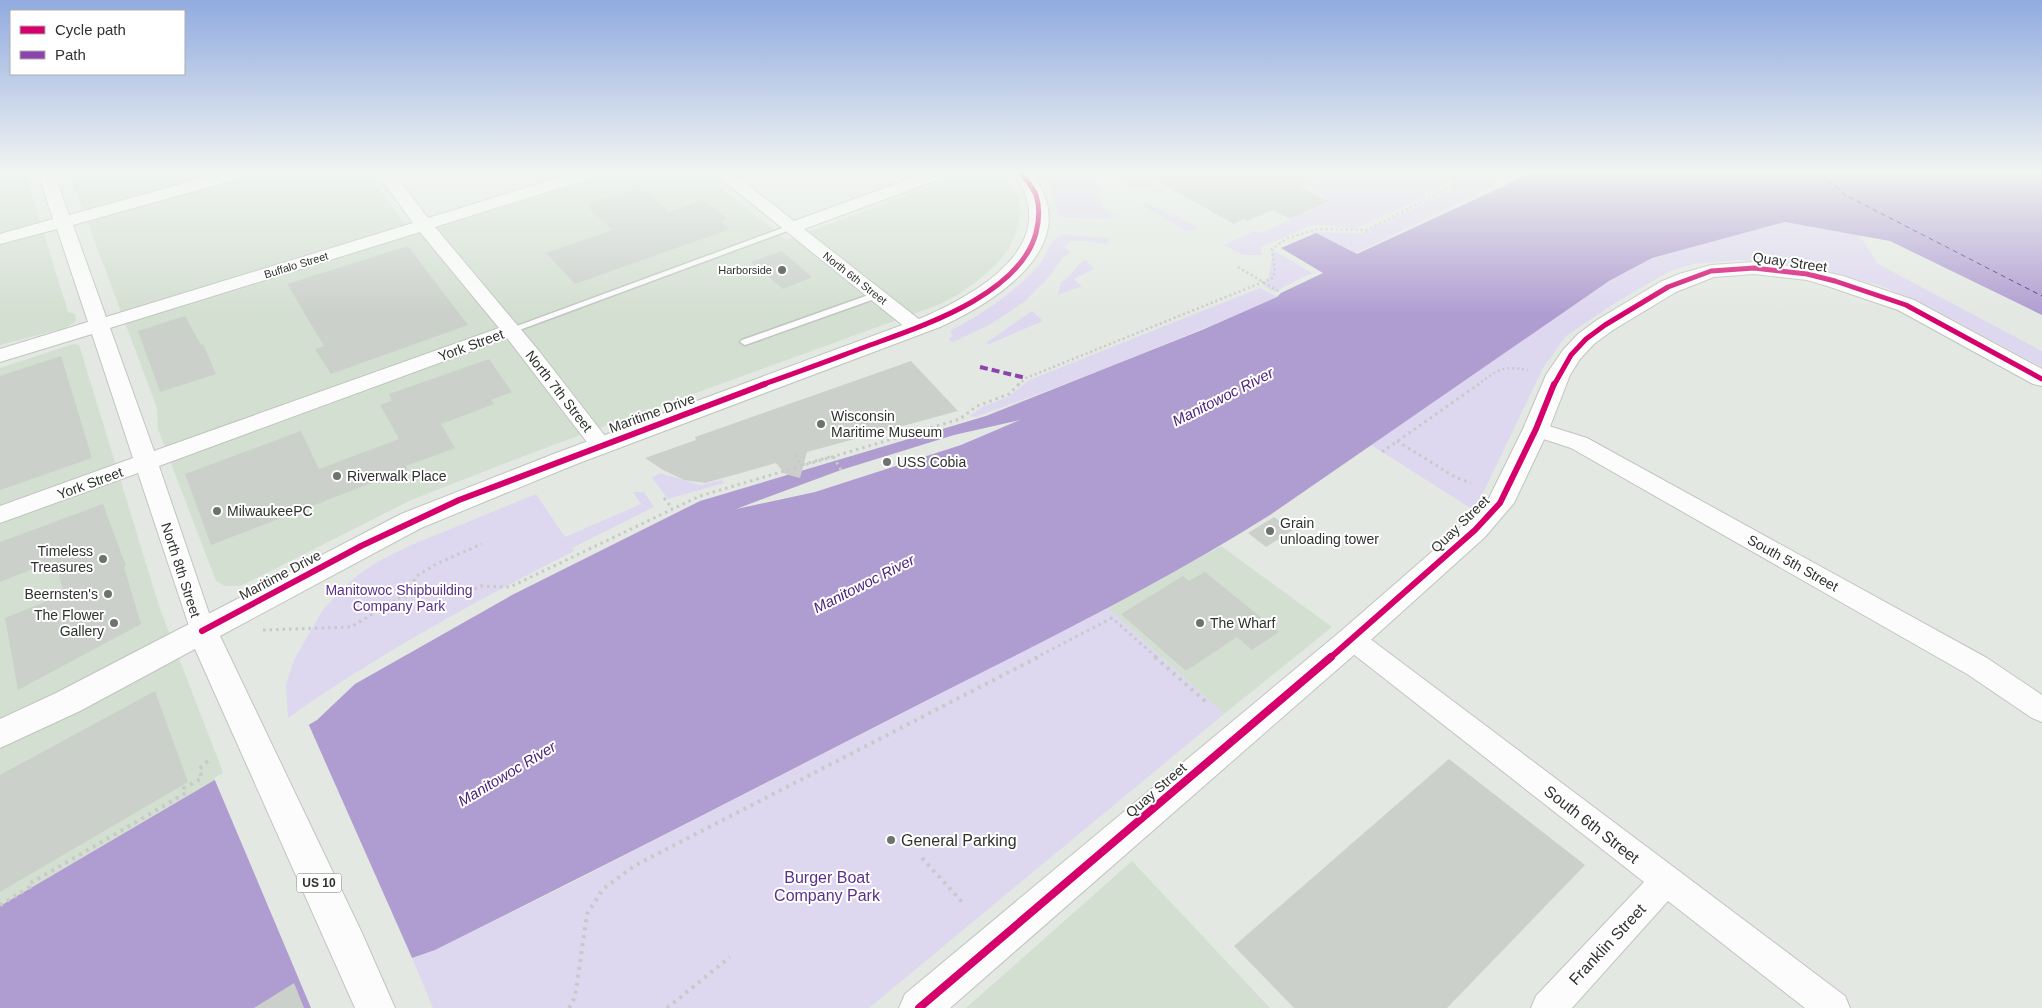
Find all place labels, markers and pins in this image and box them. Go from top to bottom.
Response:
place label: Harborside [718,264,772,276]
marker: Harborside [776,264,788,276]
place label: Wisconsin Maritime Museum [831,408,942,440]
marker: Wisconsin Maritime Museum [815,418,827,430]
place label: USS Cobia [897,454,966,470]
marker: USS Cobia [881,456,893,468]
place label: Riverwalk Place [347,468,447,484]
marker: Riverwalk Place [331,470,343,482]
place label: MilwaukeePC [227,503,313,519]
marker: MilwaukeePC [211,505,223,517]
place label: Grain unloading tower [1280,515,1379,547]
marker: Grain unloading tower [1264,525,1276,537]
place label: Timeless Treasures [30,543,93,575]
marker: Timeless Treasures [97,553,109,565]
place label: Beernsten's [25,586,98,602]
marker: Beernsten's [102,588,114,600]
place label: The Flower Gallery [34,607,104,639]
place label: The Wharf [1210,615,1275,631]
marker: The Flower Gallery [108,617,120,629]
marker: The Wharf [1194,617,1206,629]
place label: General Parking [901,832,1017,849]
marker: General Parking [885,834,897,846]

